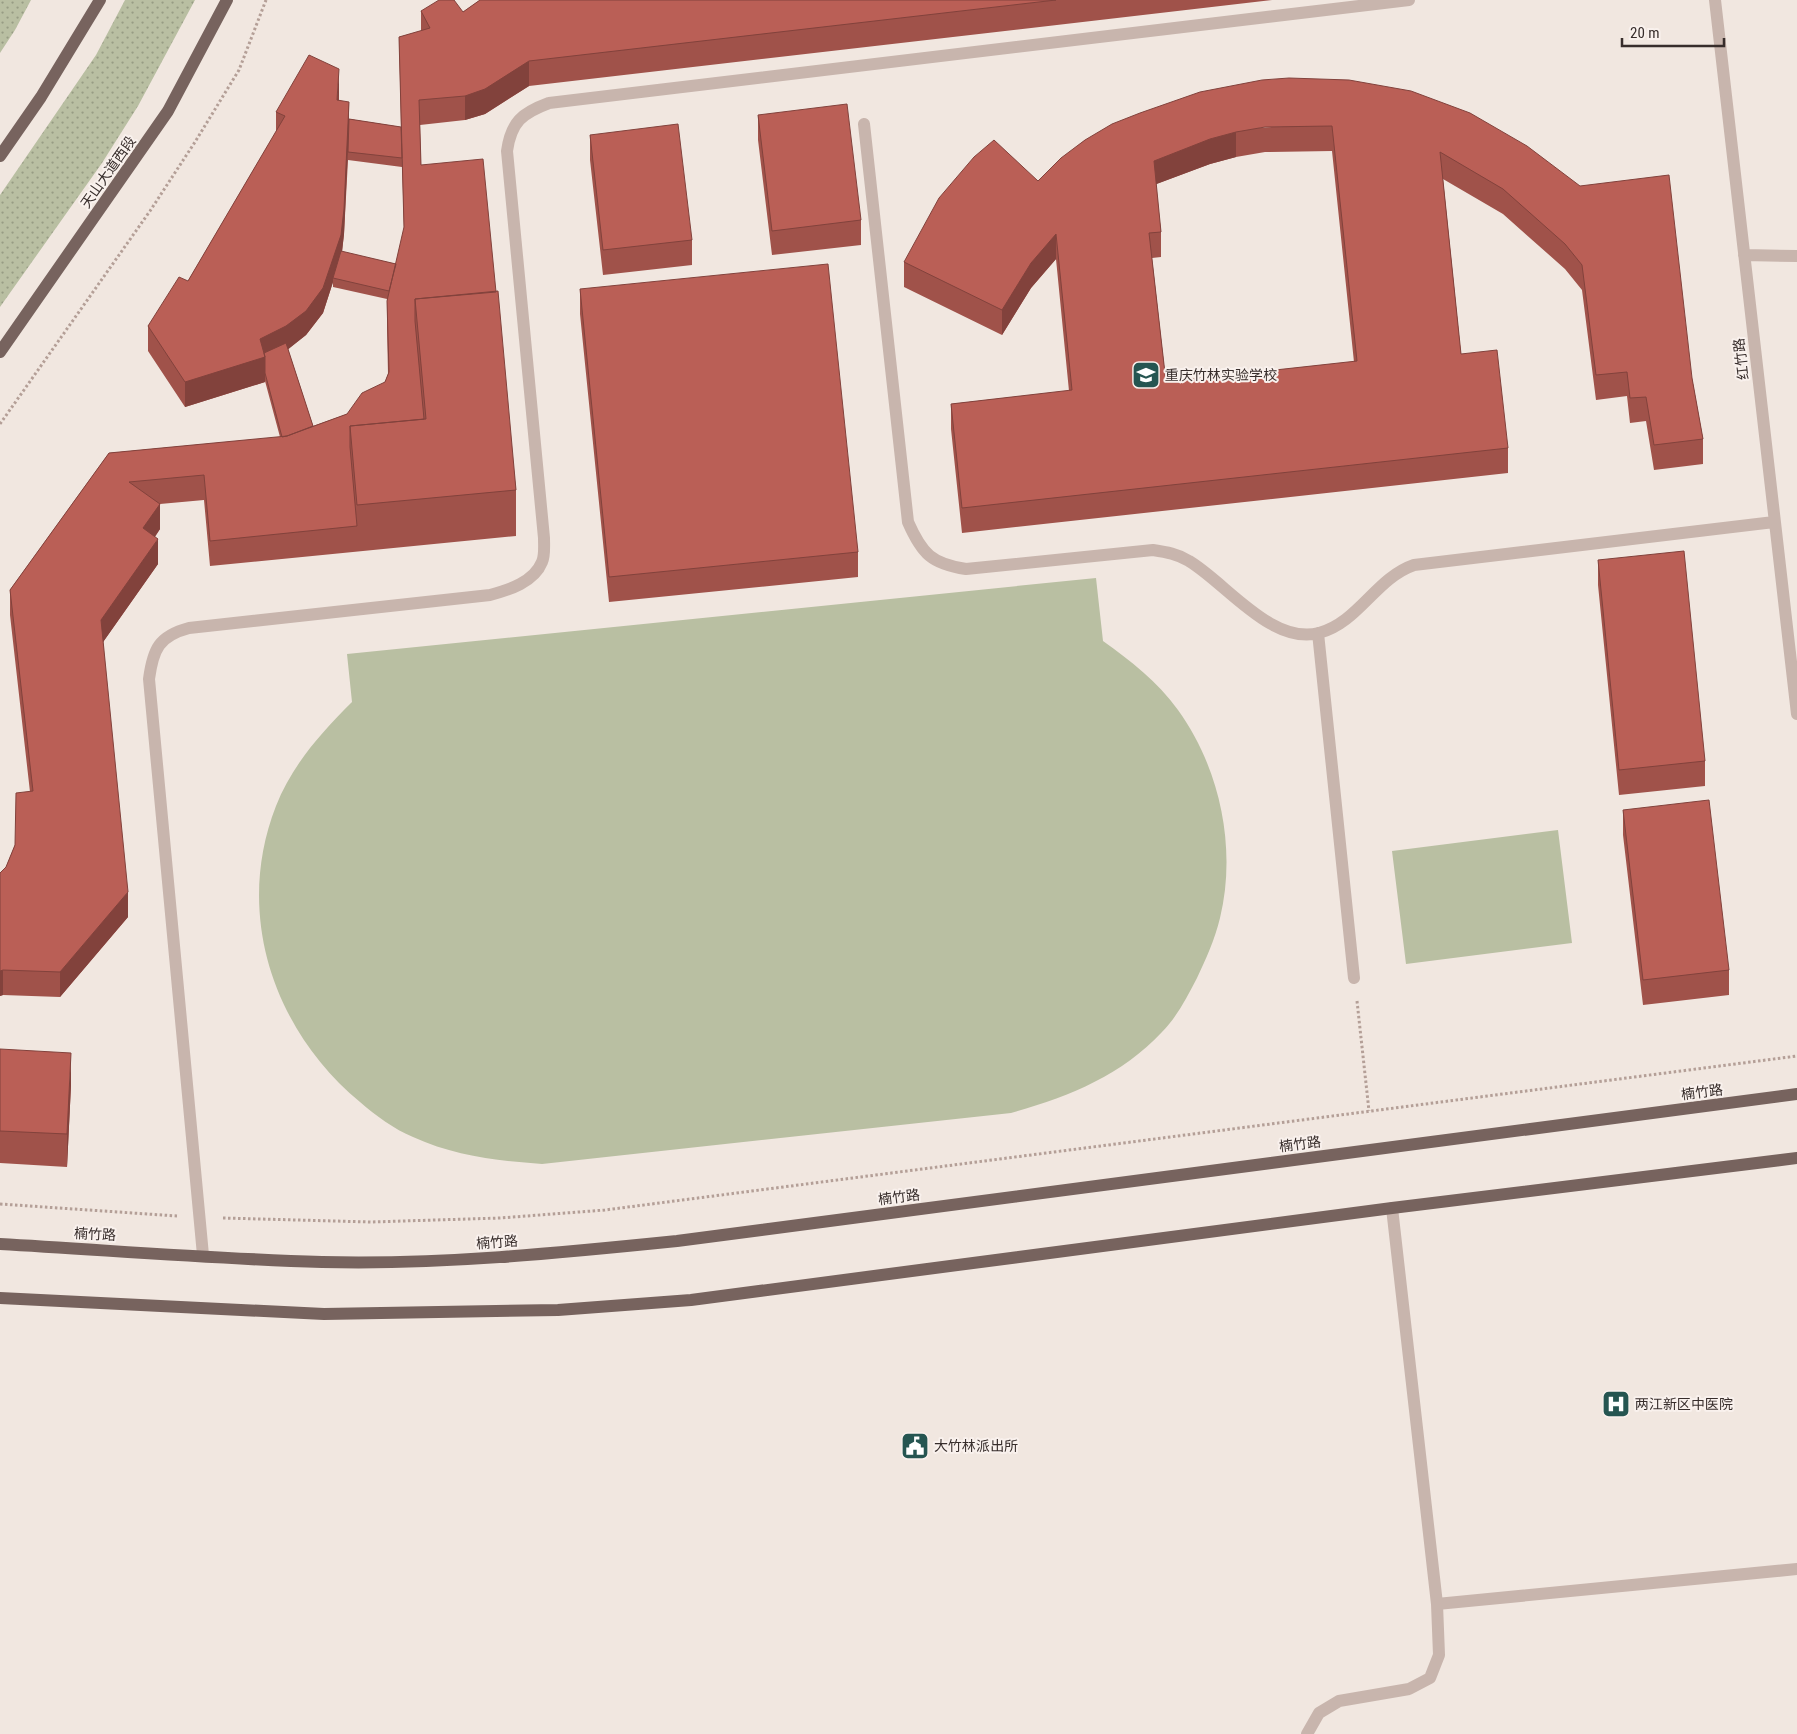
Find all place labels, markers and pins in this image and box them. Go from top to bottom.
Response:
school or university icon: 重庆竹林实验学校 [1131,360,1161,390]
place label: 重庆竹林实验学校 [1165,367,1277,383]
hospital icon: 两江新区中医院 [1601,1389,1631,1419]
place label: 两江新区中医院 [1635,1396,1733,1412]
public building icon: 大竹林派出所 [900,1431,930,1461]
place label: 大竹林派出所 [934,1438,1018,1454]

